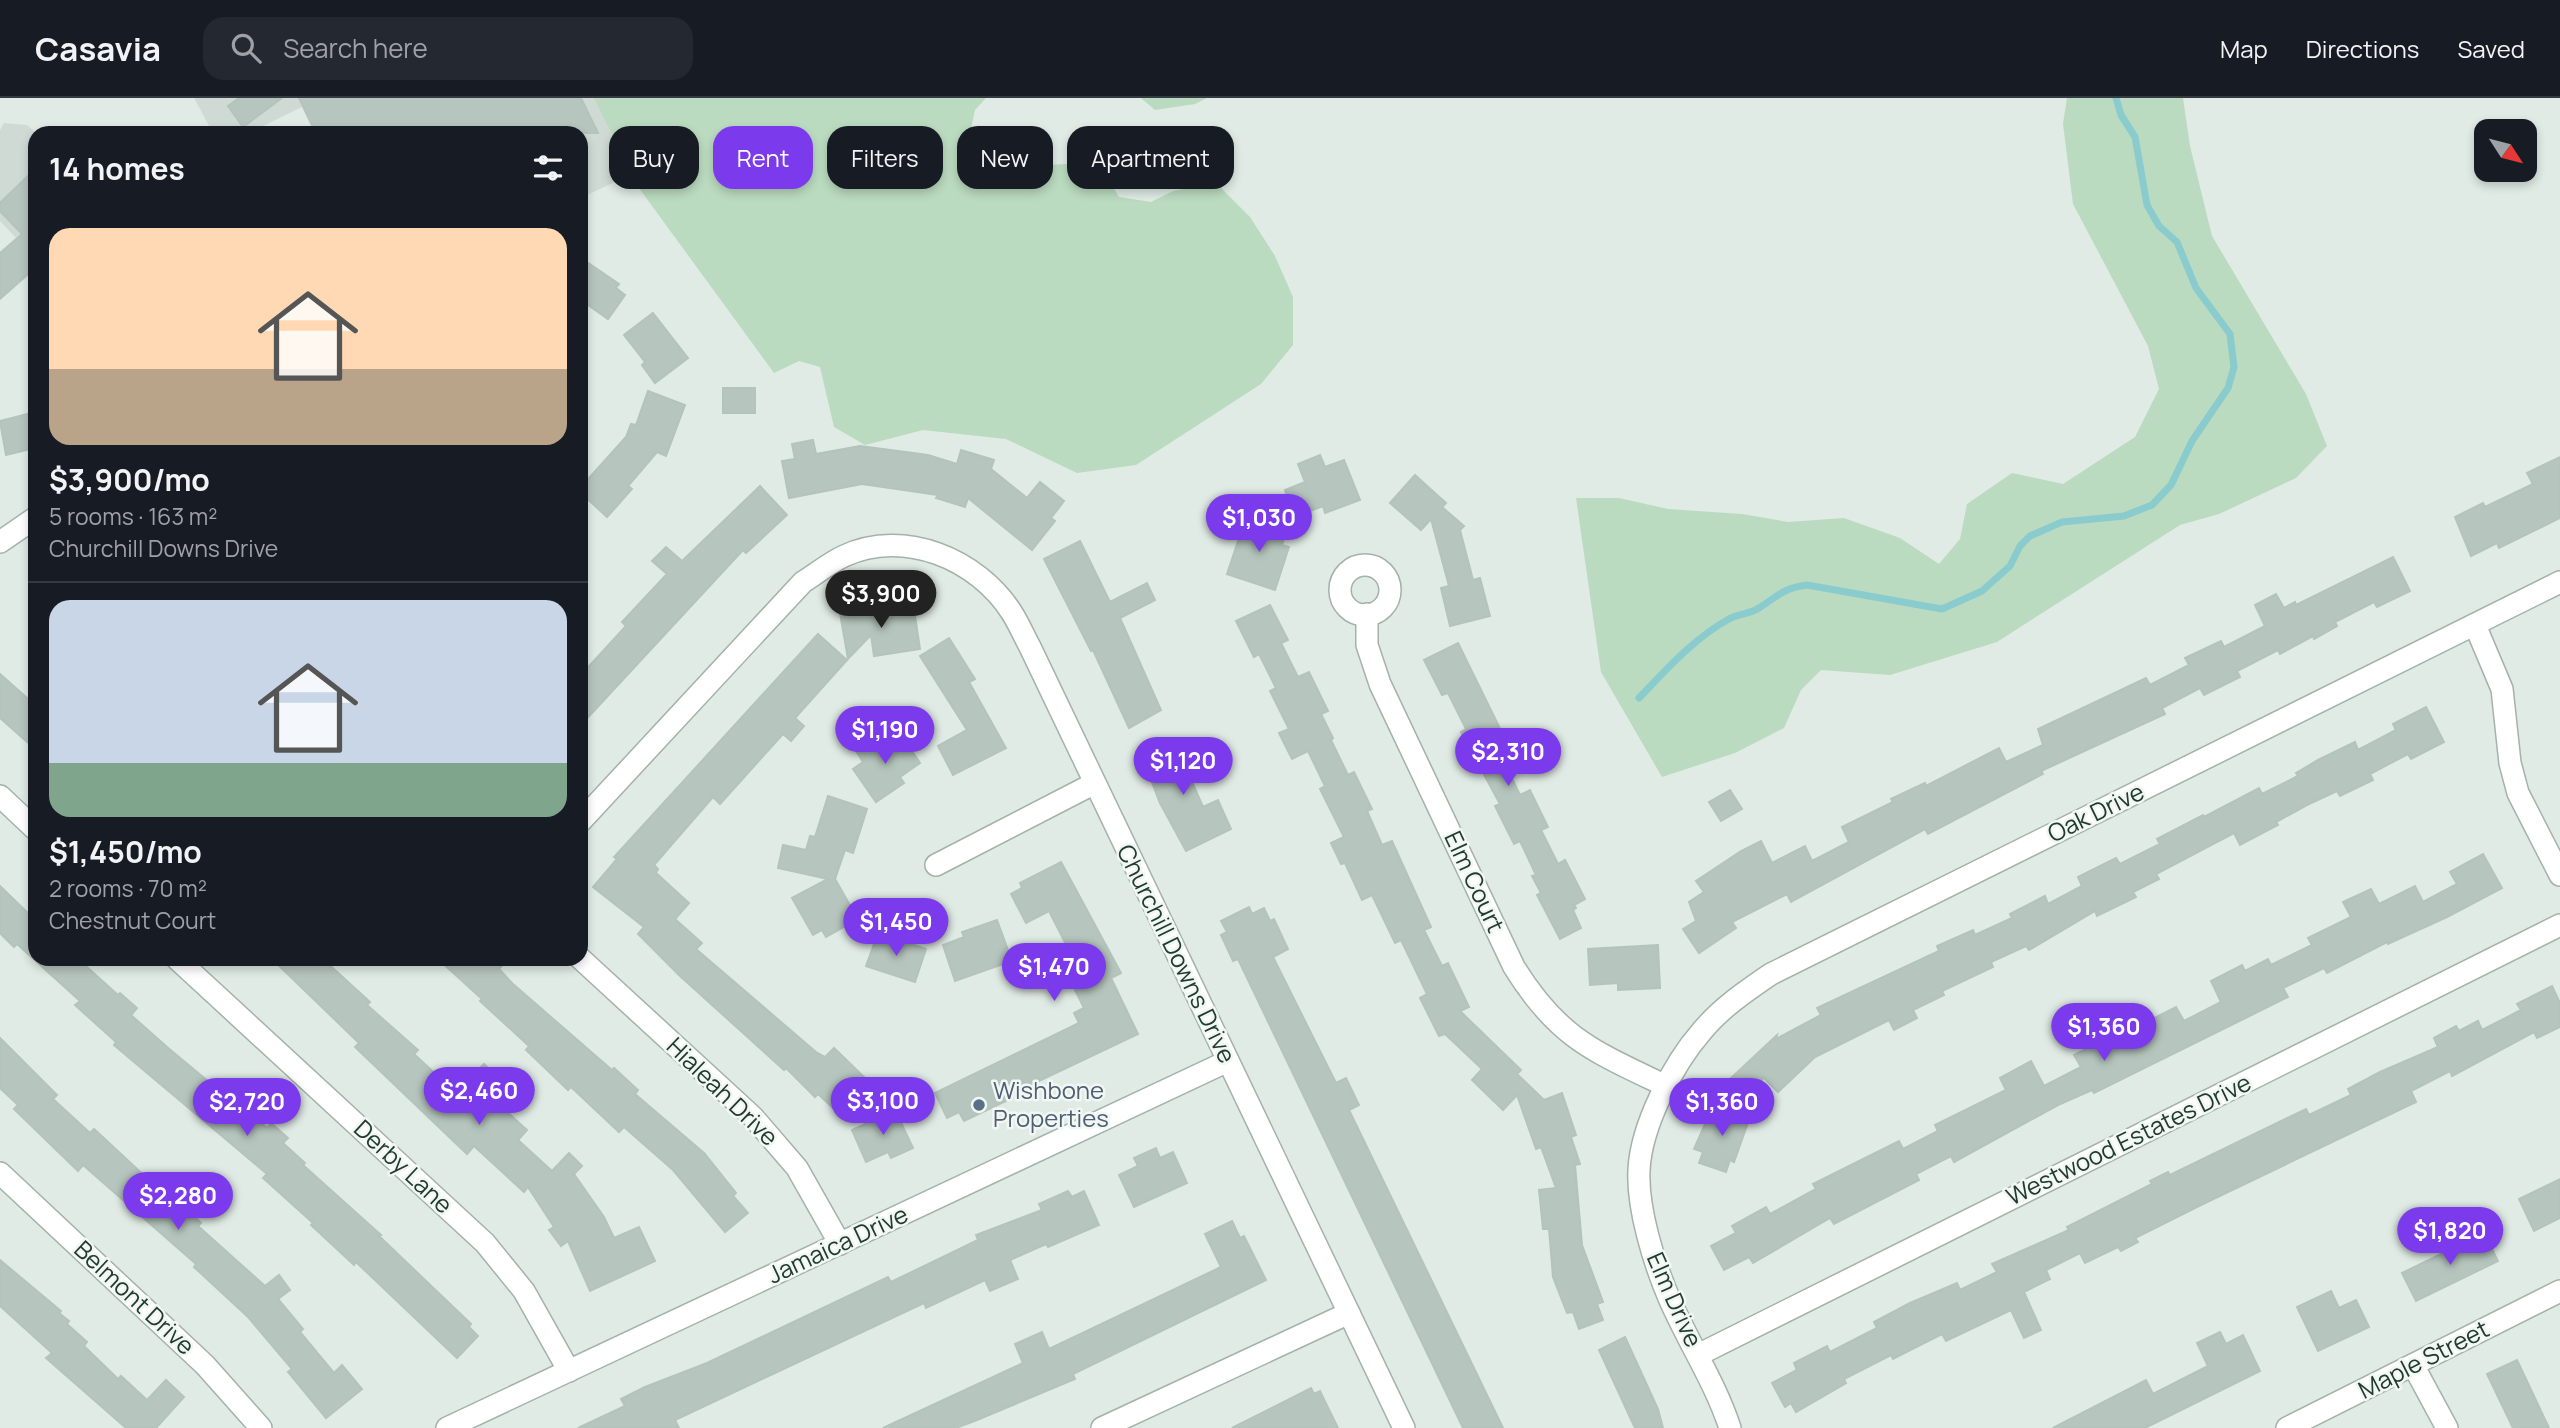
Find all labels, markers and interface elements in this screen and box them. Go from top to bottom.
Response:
search box [203,17,693,80]
text: Casavia [35,26,161,71]
icon: search [227,29,265,67]
text: Search here [283,30,428,66]
text: Map [2220,32,2268,65]
text: Directions [2306,32,2419,65]
text: Saved [2457,32,2525,65]
north arrow [2474,119,2538,182]
map controls [2474,119,2537,182]
chip: Buy [609,126,699,189]
chip: Rent [713,126,813,189]
chip: Filters [827,126,943,189]
chip: New [957,126,1053,189]
chip: Apartment [1067,126,1234,189]
text: 14 homes [49,148,185,189]
icon: filters [529,149,567,187]
icon: home [245,273,371,399]
text: $3,900/mo [49,459,210,500]
pin: $1,030 [1202,494,1316,554]
text: 5 rooms · 163 m² [49,500,217,532]
text: $1,030 [1222,501,1296,533]
text: Churchill Downs Drive [49,532,278,564]
pin: $3,900 [824,570,938,630]
text: $3,900 [841,577,921,609]
icon: home [245,645,371,771]
pin: $1,190 [828,706,942,766]
text: $1,190 [851,713,919,745]
pin: $2,310 [1451,728,1565,788]
text: $2,310 [1471,735,1545,767]
pin: $1,120 [1126,738,1240,797]
text: $1,120 [1150,744,1216,776]
street label: Oak Drive [2042,774,2149,849]
street label: Elm Court [1438,825,1513,937]
text: $1,450/mo [49,831,202,872]
street label: Churchill Downs Drive [1110,839,1245,1068]
text: 2 rooms · 70 m² [49,872,207,904]
pin: $1,450 [839,898,953,958]
text: Chestnut Court [49,904,216,936]
text: $1,450 [859,905,933,937]
pin: $1,470 [997,944,1111,1003]
text: $1,470 [1018,950,1090,982]
pin: $1,360 [2047,1004,2161,1063]
text: $1,360 [2067,1010,2141,1042]
street label: Hialeah Drive [660,1029,786,1153]
street label: Westwood Estates Drive [2000,1065,2256,1212]
pin: $2,460 [422,1068,536,1127]
place label: Wishbone Properties [993,1073,1109,1134]
text: $2,460 [440,1074,518,1106]
pin: $3,100 [826,1077,940,1137]
pin: $2,720 [190,1079,304,1138]
pin: $1,360 [1665,1079,1779,1138]
text: $3,100 [847,1084,919,1116]
text: $2,720 [209,1085,285,1117]
text: $1,360 [1685,1085,1759,1117]
marker: Wishbone Properties [971,1097,987,1113]
street label: Derby Lane [348,1112,460,1220]
pin: $2,280 [121,1172,235,1232]
text: $2,280 [139,1179,217,1211]
street label: Jamaica Drive [762,1197,913,1291]
pin: $1,820 [2393,1208,2507,1267]
text: $1,820 [2413,1214,2487,1246]
street label: Belmont Drive [68,1232,202,1361]
street label: Elm Drive [1640,1247,1711,1352]
street label: Maple Street [2352,1312,2494,1406]

